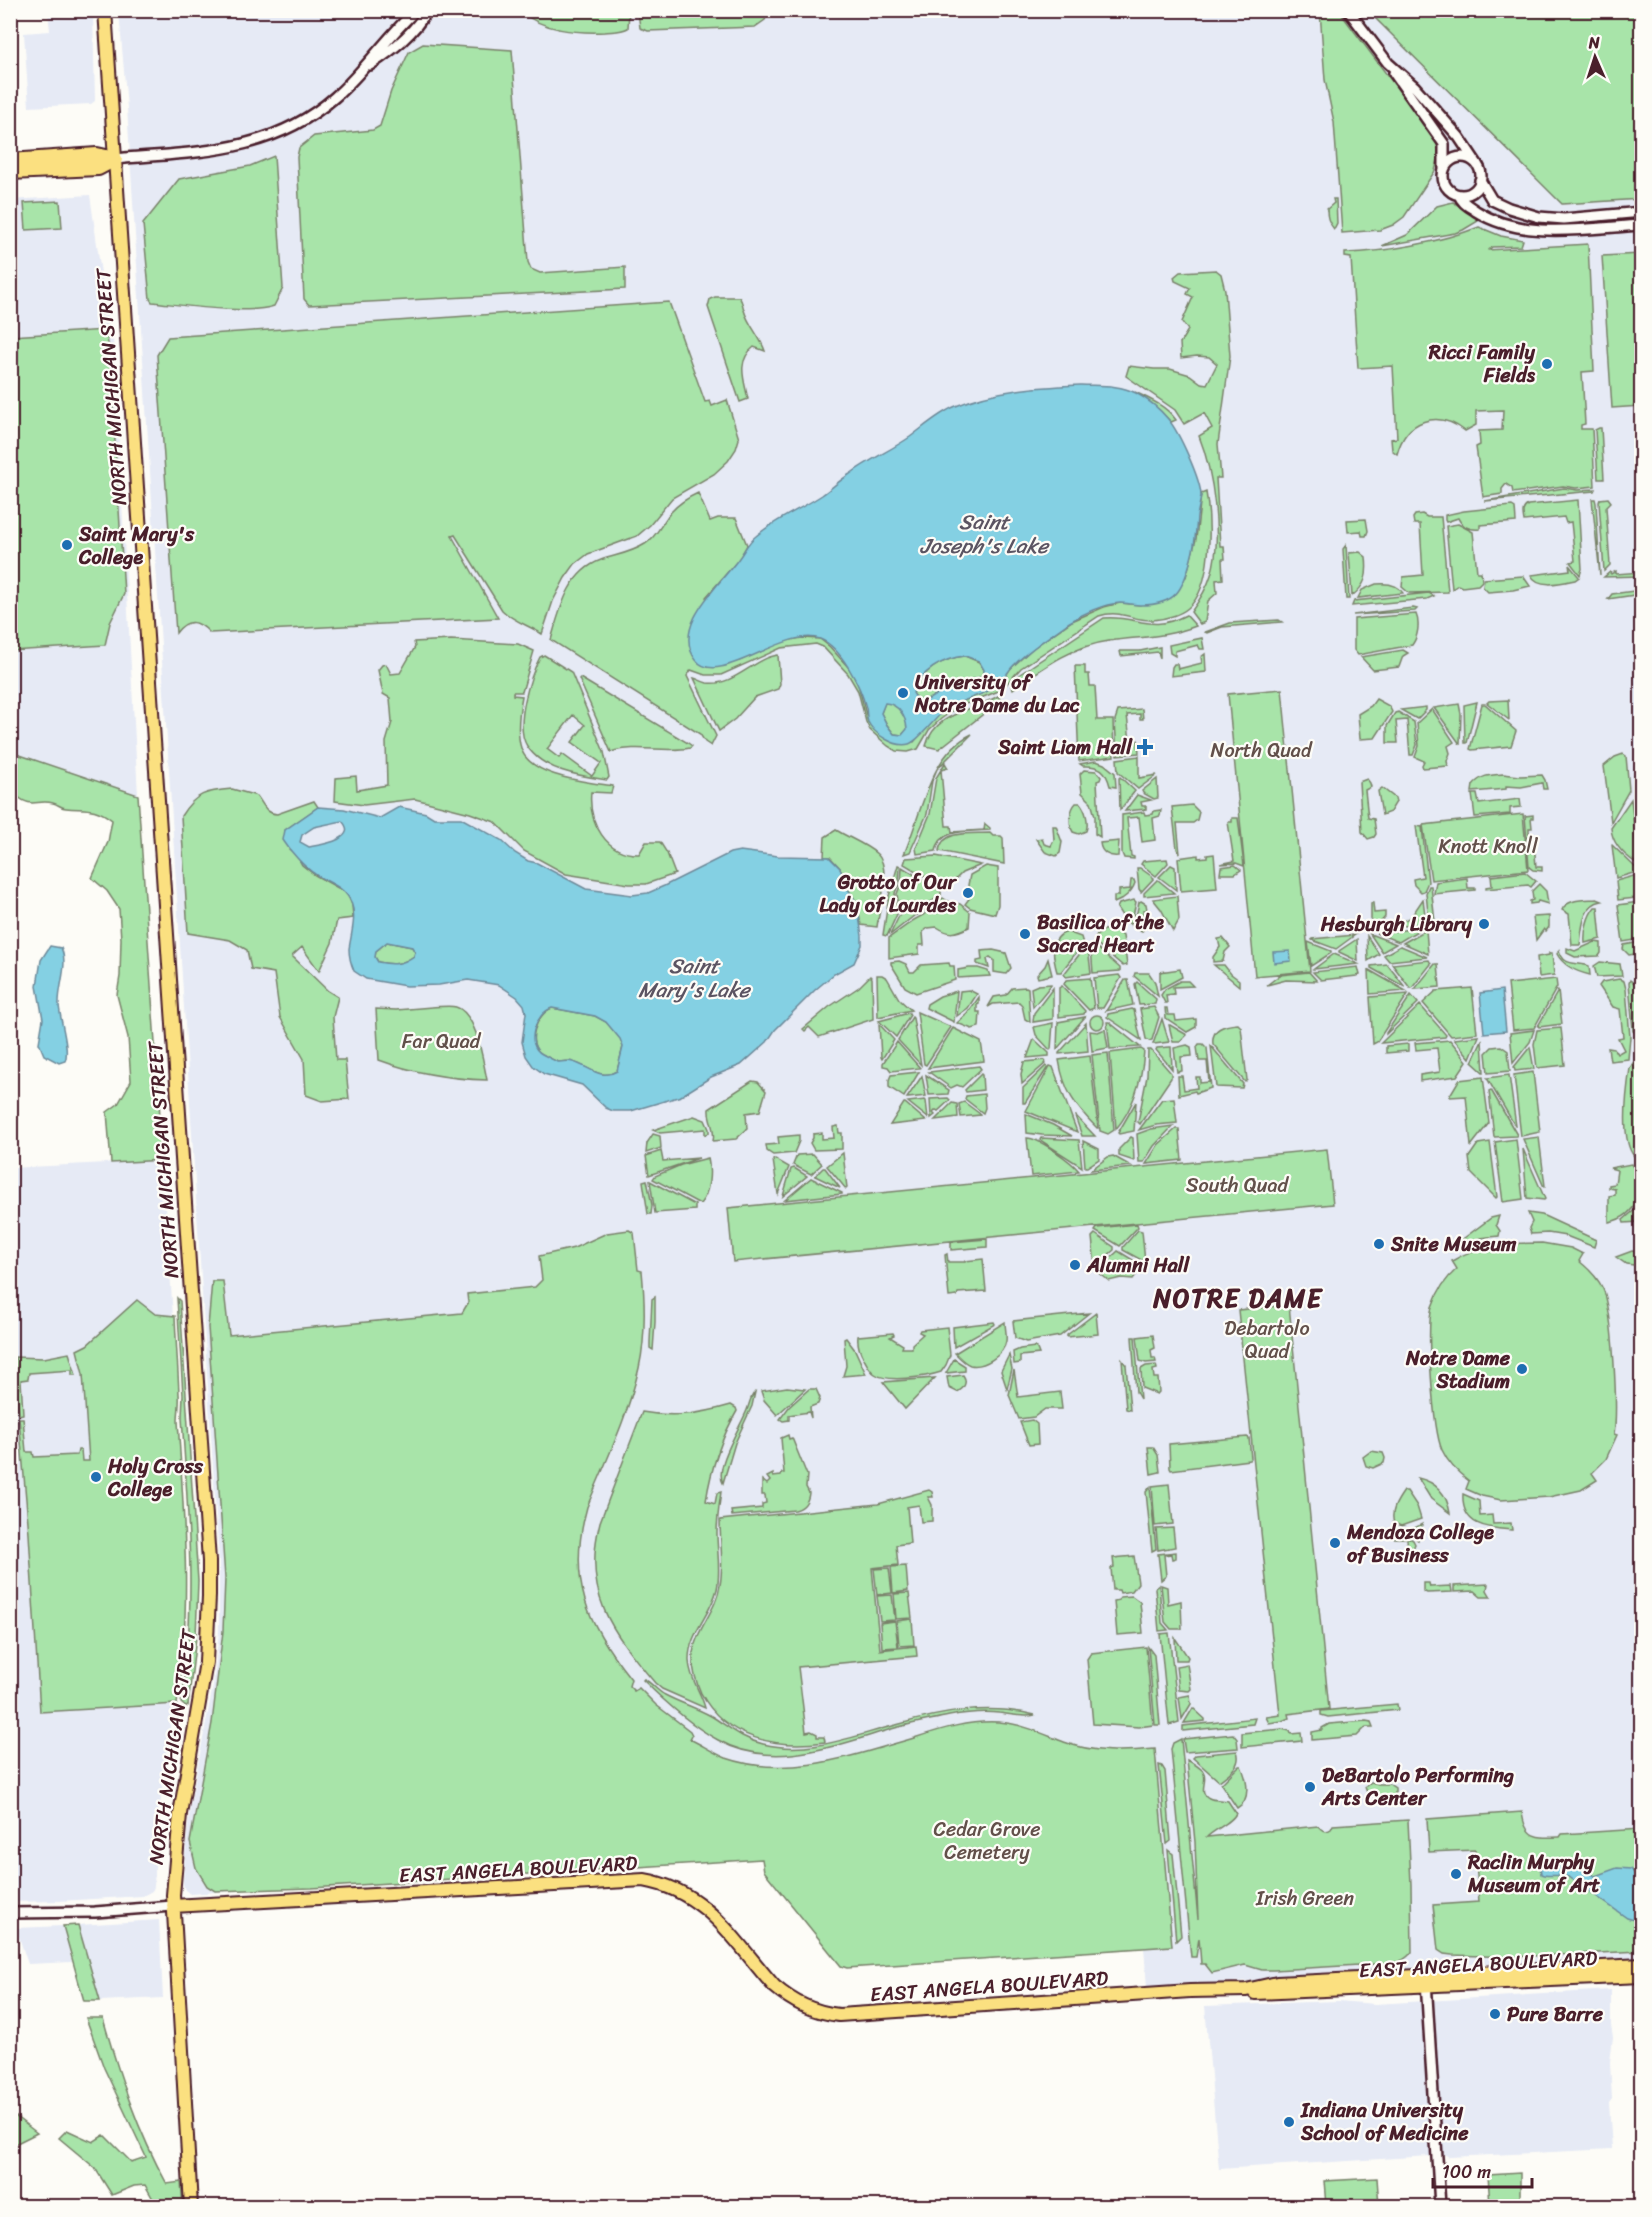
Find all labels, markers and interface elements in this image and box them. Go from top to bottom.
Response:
north arrow [1565,27,1625,87]
text: N [1587,28,1601,57]
street label: NORTH MICHIGAN STREET [86,266,137,506]
place label: Ricci Family Fields [1428,335,1536,393]
marker: Ricci Family Fields [1540,357,1554,371]
water label: Saint Joseph's Lake [920,503,1050,565]
place label: Saint Mary's College [78,517,195,575]
marker: Saint Mary's College [60,538,74,552]
place label: University of Notre Dame du Lac [914,665,1080,723]
marker: University of Notre Dame du Lac [896,686,910,700]
place label: Saint Liam Hall [997,730,1133,765]
park label: North Quad [1211,733,1313,768]
marker: Saint Liam Hall [1136,738,1154,756]
park label: Knott Knoll [1438,829,1539,864]
place label: Grotto of Our Lady of Lourdes [819,865,958,923]
marker: Grotto of Our Lady of Lourdes [961,886,975,900]
place label: Basilica of the Sacred Heart [1036,905,1164,963]
place label: Hesburgh Library [1320,907,1473,942]
marker: Hesburgh Library [1477,917,1491,931]
marker: Basilica of the Sacred Heart [1018,927,1032,941]
water label: Saint Mary's Lake [638,947,752,1009]
park label: Far Quad [402,1024,482,1059]
street label: NORTH MICHIGAN STREET [138,1039,189,1279]
park label: South Quad [1186,1168,1290,1203]
place label: Snite Museum [1390,1227,1517,1262]
marker: Snite Museum [1372,1237,1386,1251]
place label: Alumni Hall [1086,1248,1190,1283]
marker: Alumni Hall [1068,1258,1082,1272]
district label: NOTRE DAME [1152,1275,1324,1321]
park label: Debartolo Quad [1224,1311,1310,1369]
place label: Notre Dame Stadium [1405,1341,1511,1399]
marker: Notre Dame Stadium [1515,1362,1529,1376]
place label: Holy Cross College [107,1449,204,1507]
marker: Holy Cross College [89,1470,103,1484]
place label: Mendoza College of Business [1346,1515,1494,1573]
marker: Mendoza College of Business [1328,1536,1342,1550]
street label: NORTH MICHIGAN STREET [139,1625,207,1867]
place label: DeBartolo Performing Arts Center [1321,1758,1514,1816]
marker: DeBartolo Performing Arts Center [1303,1780,1317,1794]
park label: Cedar Grove Cemetery [934,1812,1040,1870]
place label: Raclin Murphy Museum of Art [1467,1845,1600,1903]
street label: EAST ANGELA BOULEVARD [398,1846,638,1893]
marker: Raclin Murphy Museum of Art [1449,1867,1463,1881]
park label: Irish Green [1255,1881,1354,1916]
street label: EAST ANGELA BOULEVARD [1358,1941,1598,1988]
street label: EAST ANGELA BOULEVARD [869,1961,1109,2012]
place label: Pure Barre [1507,1997,1604,2032]
marker: Pure Barre [1488,2007,1502,2021]
place label: Indiana University School of Medicine [1300,2093,1469,2151]
marker: Indiana University School of Medicine [1282,2115,1296,2129]
scale bar [1433,2151,1532,2189]
text: 100 m [1442,2156,1491,2188]

